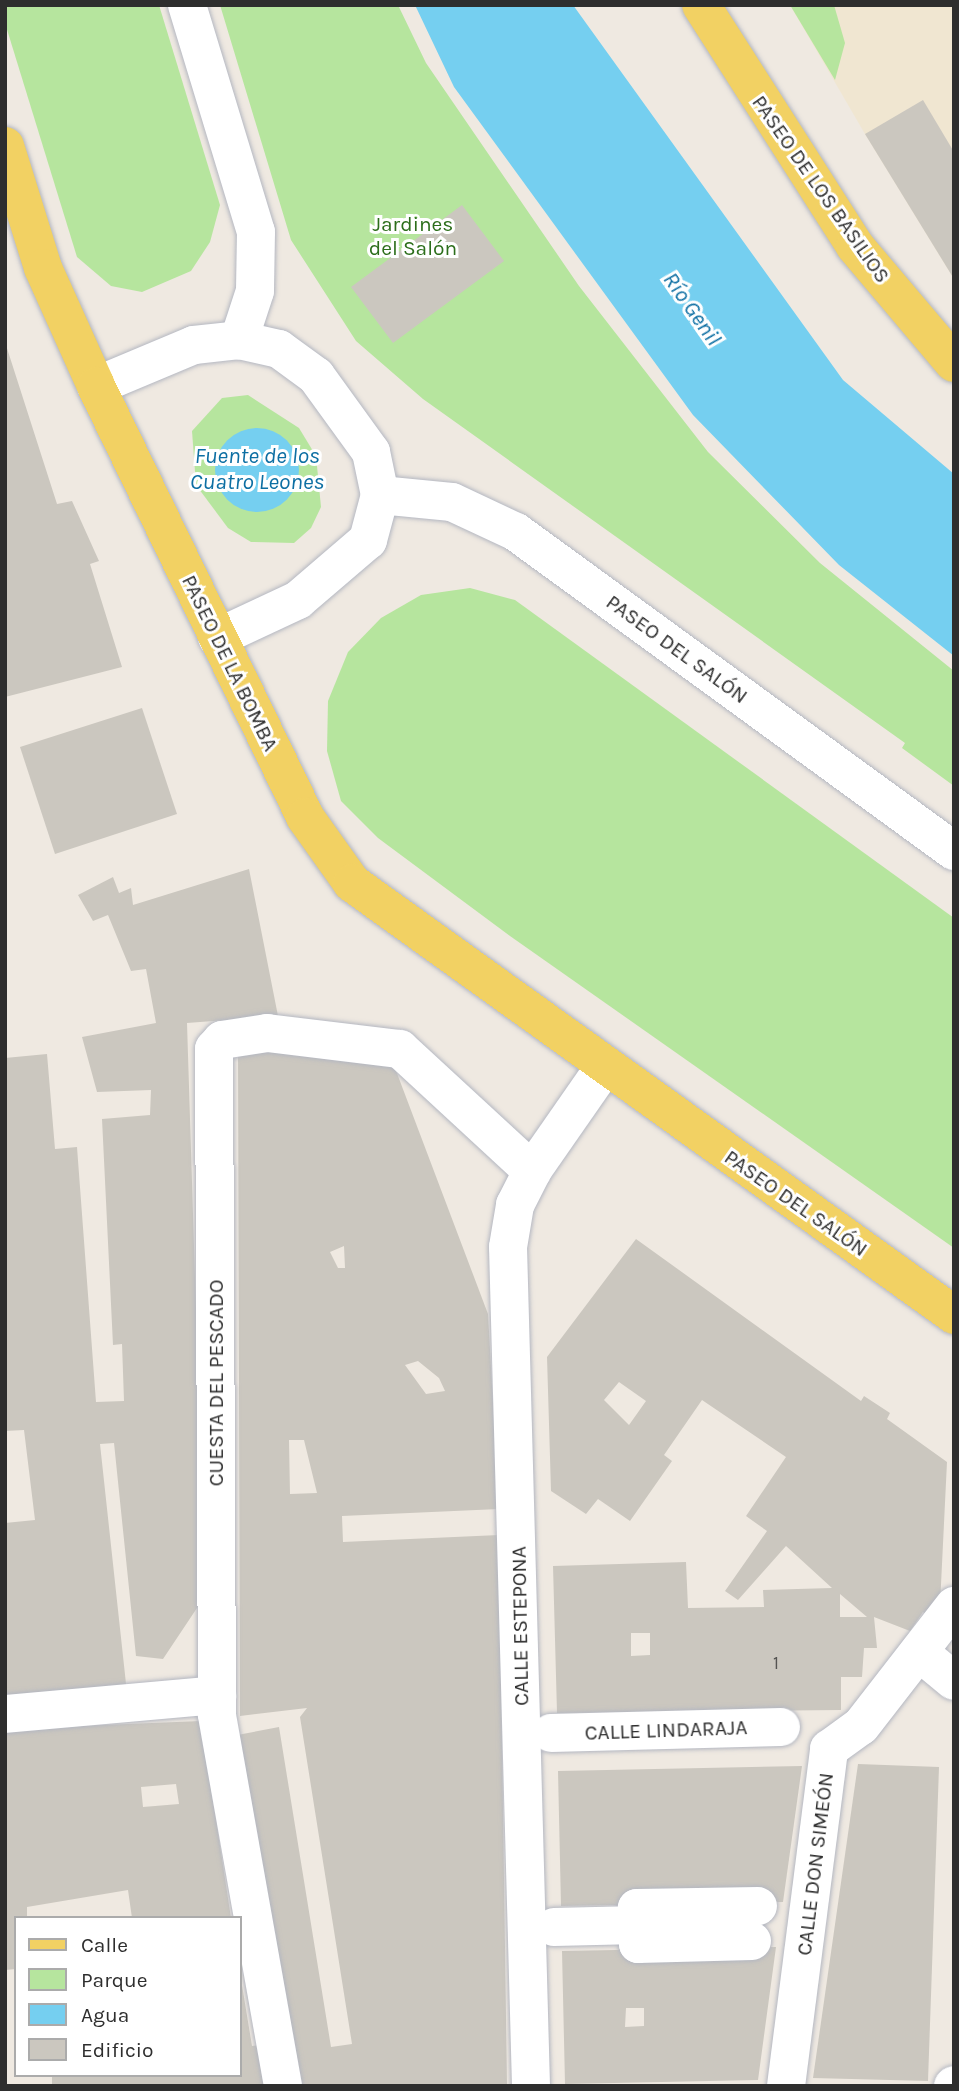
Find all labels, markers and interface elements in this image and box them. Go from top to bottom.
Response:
street label: PASEO DE LOS BASILIOS [747,90,895,288]
park label: Jardines del Salón [369,211,457,261]
water label: Río Genil [657,267,727,351]
water label: Fuente de los Cuatro Leones [190,442,324,496]
street label: PASEO DE LA BOMBA [176,571,284,755]
street label: PASEO DEL SALÓN [601,589,753,709]
street label: PASEO DEL SALÓN [720,1144,872,1262]
street label: CUESTA DEL PESCADO [203,1280,229,1486]
street label: CALLE ESTEPONA [506,1546,534,1706]
house number: 1 [773,1652,779,1674]
street label: CALLE LINDARAJA [584,1715,748,1745]
street label: CALLE DON SIMEÓN [791,1771,839,1957]
legend [14,1916,242,2077]
text: Calle [81,1933,128,1957]
text: Parque [81,1968,148,1992]
text: Agua [81,2003,129,2027]
text: Edificio [81,2038,154,2062]

